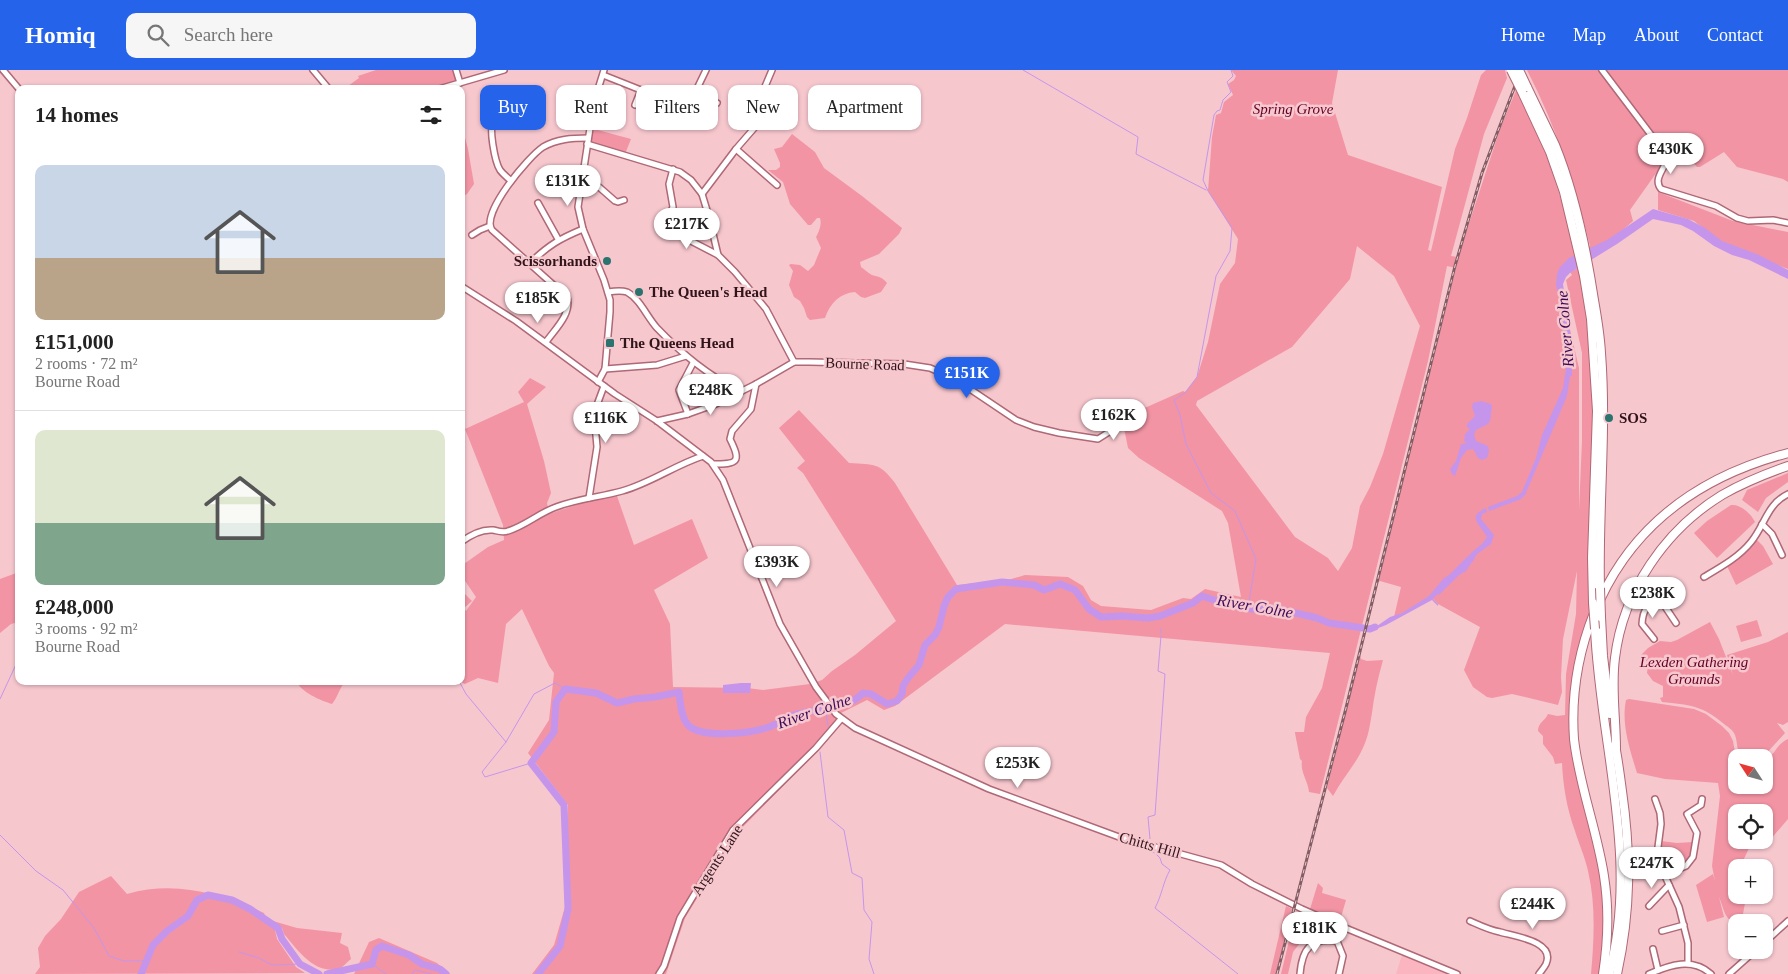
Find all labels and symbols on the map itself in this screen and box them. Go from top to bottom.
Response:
park label: Spring Grove [1253,101,1334,117]
pin: £430K [1636,132,1706,175]
pin: £131K [533,164,603,207]
pin: £217K [652,208,722,250]
place label: Scissorhands [514,253,597,269]
marker: Scissorhands [601,255,613,267]
pin: £185K [503,282,573,324]
place label: The Queen's Head [649,284,768,300]
marker: The Queen's Head [633,286,645,298]
water label: River Colne [1553,290,1577,369]
place label: The Queens Head [620,335,735,351]
marker: The Queens Head [604,337,616,349]
street label: Bourne Road [825,355,906,373]
pin: £151K [932,356,1002,399]
pin: £248K [676,374,746,416]
pin: £162K [1079,398,1149,441]
pin: £116K [571,402,641,444]
place label: SOS [1619,410,1647,426]
marker: SOS [1603,412,1615,424]
pin: £393K [742,546,812,588]
pin: £238K [1618,576,1688,619]
water label: River Colne [1215,591,1294,621]
park label: Lexden Gathering Grounds [1639,654,1749,687]
water label: River Colne [774,690,853,732]
pin: £253K [983,746,1053,789]
north arrow [1728,749,1772,794]
street label: Argents Lane [688,821,746,898]
street label: Chitts Hill [1118,829,1182,861]
pin: £247K [1617,846,1687,889]
pin: £244K [1498,888,1568,930]
pin: £181K [1280,912,1350,954]

